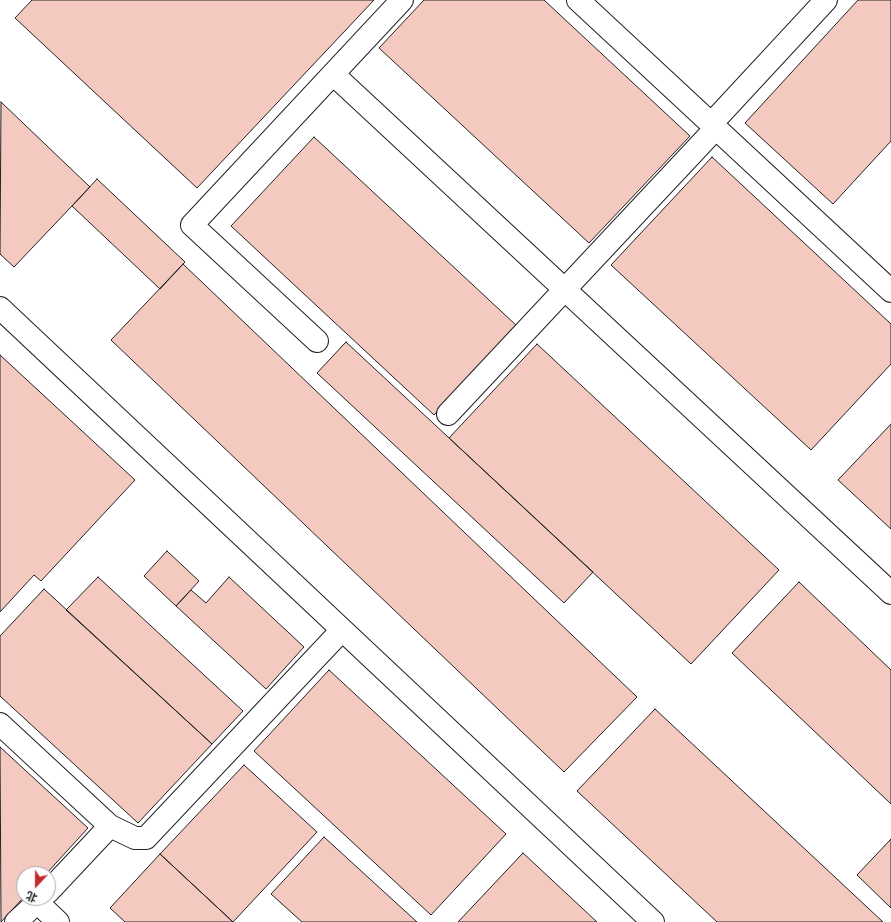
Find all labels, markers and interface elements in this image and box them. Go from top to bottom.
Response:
north arrow [16,866,56,906]
text: 北 [24,889,39,905]

